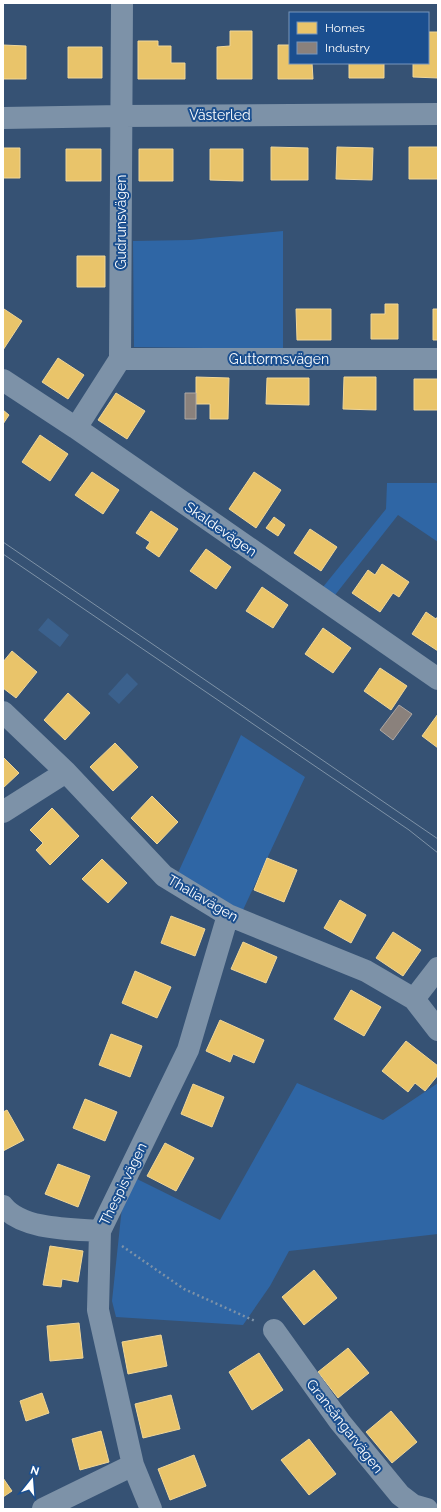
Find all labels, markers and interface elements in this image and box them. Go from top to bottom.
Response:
legend [289,12,429,64]
text: Homes [325,21,365,35]
text: Industry [325,41,371,55]
street label: Västerled [189,107,251,123]
street label: Gudrunsvägen [113,175,129,270]
street label: Guttormsvägen [229,351,329,367]
street label: Skaldevägen [182,498,260,560]
street label: Thaliavägen [165,871,241,925]
street label: Thespisvägen [96,1140,150,1228]
street label: Gransångarvägen [303,1376,387,1476]
north arrow [12,1460,52,1500]
text: N [29,1463,41,1478]

